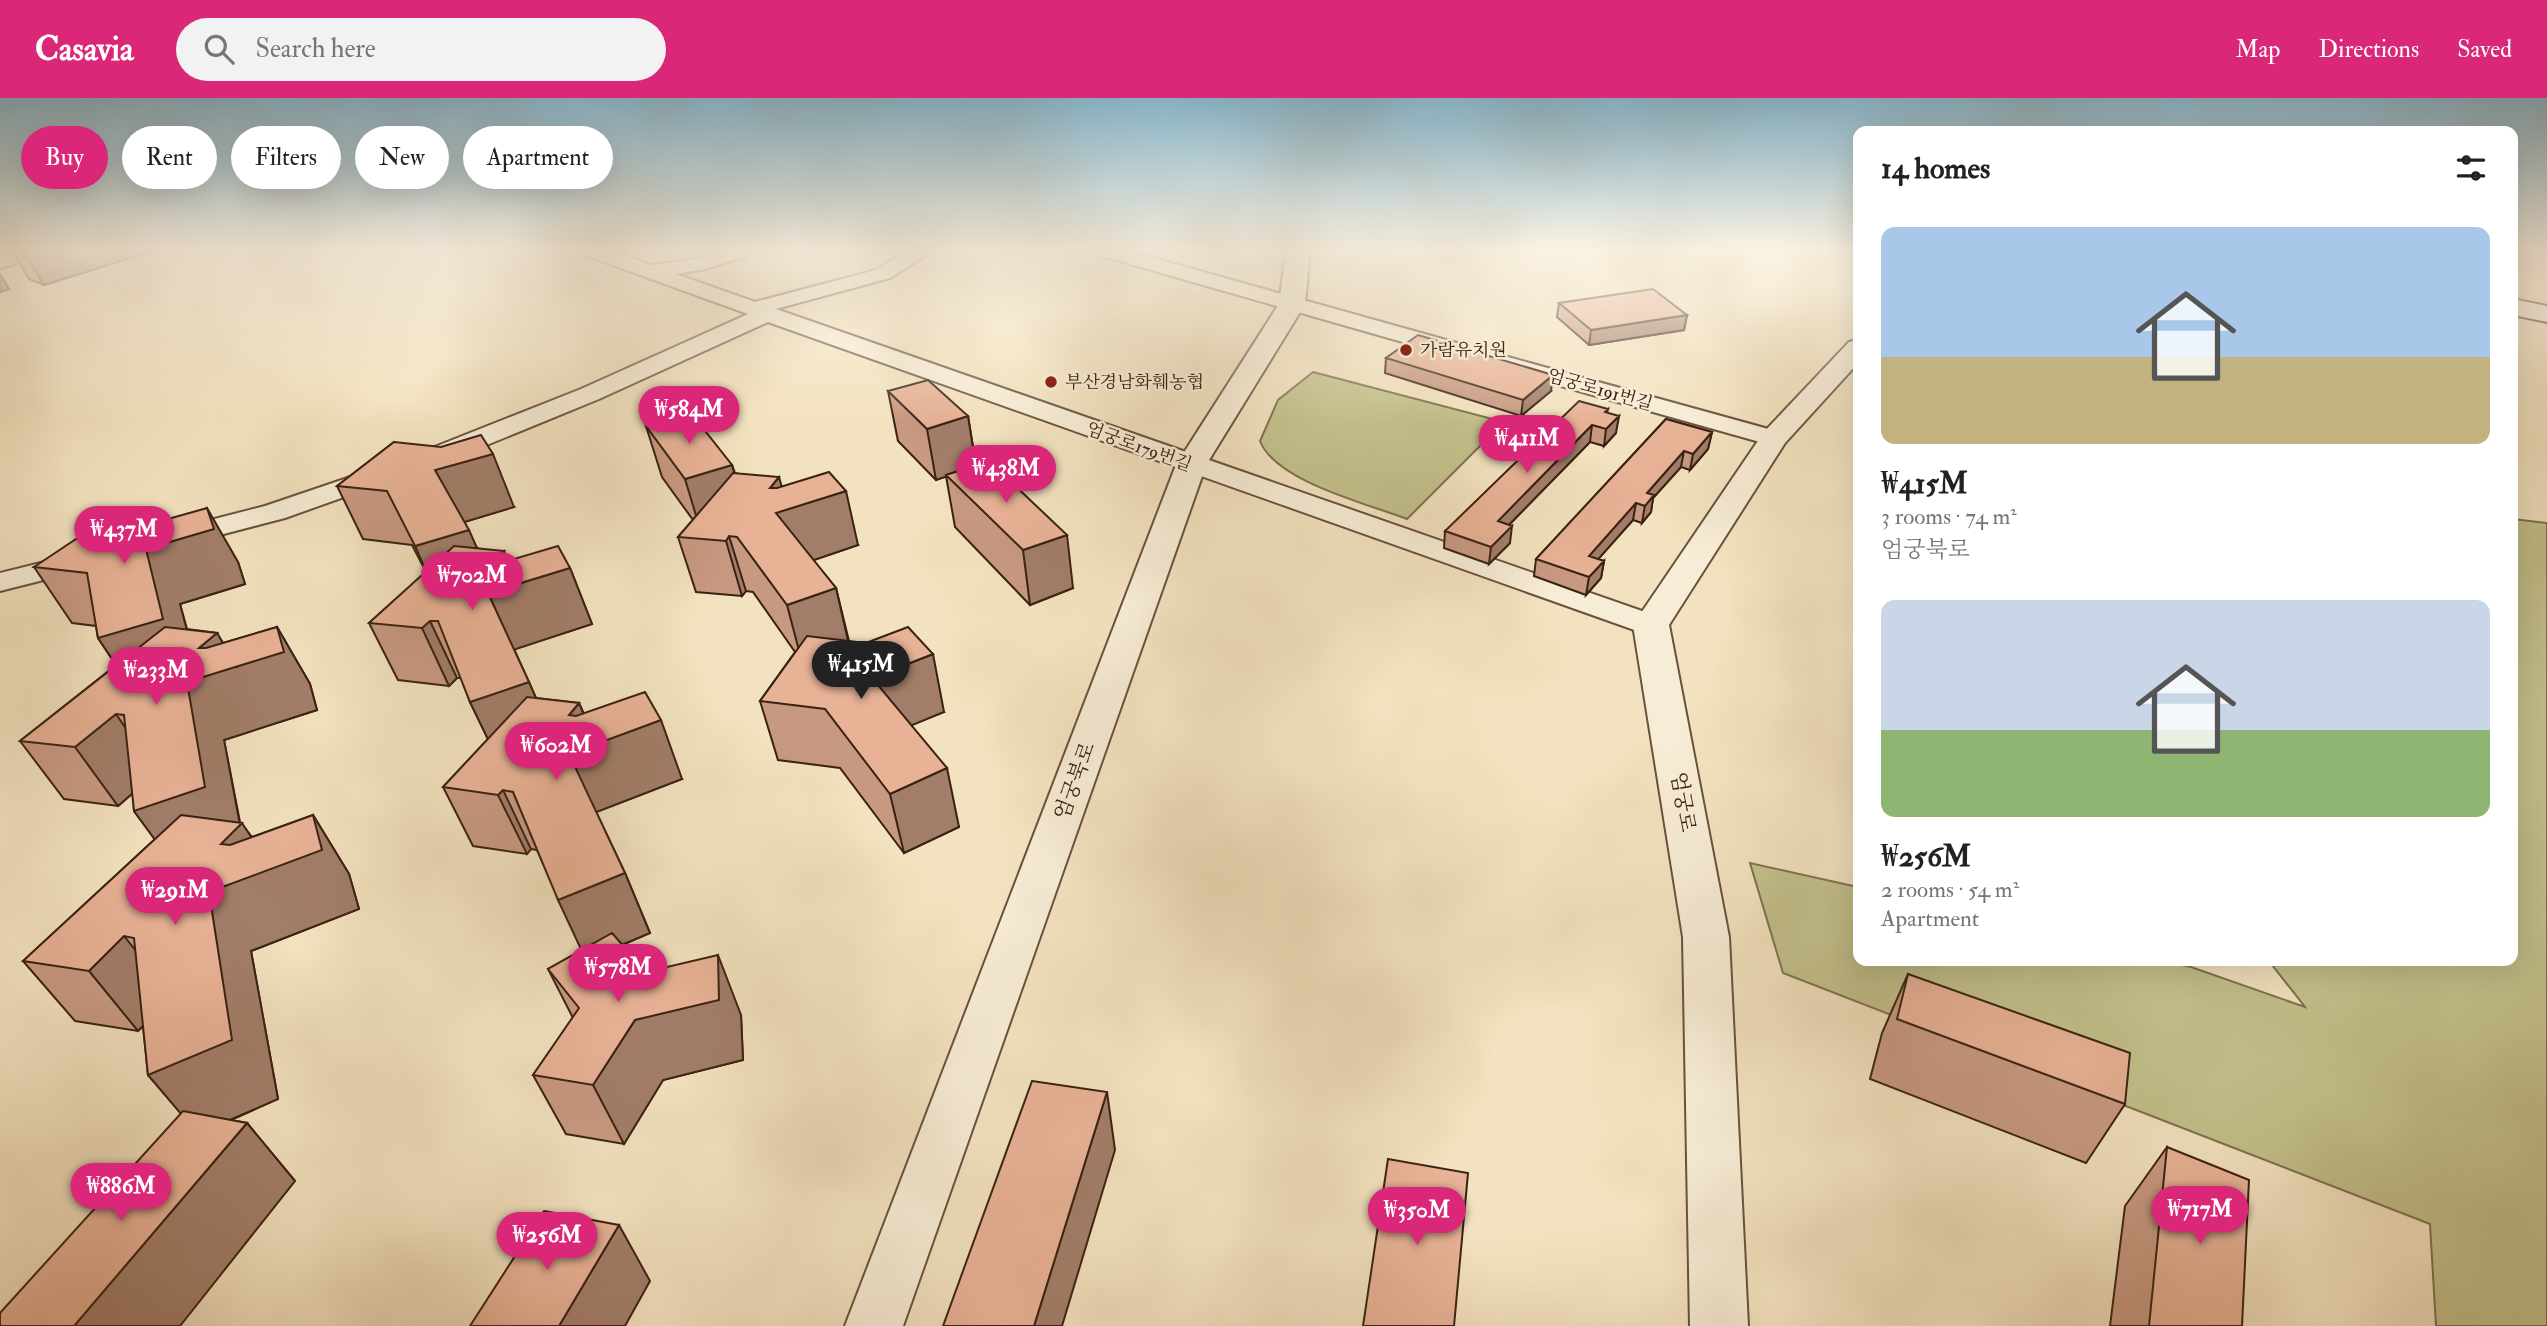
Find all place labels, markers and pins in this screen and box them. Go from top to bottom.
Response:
place label: 가람유치원 [1420,339,1507,362]
marker: 가람유치원 [1398,342,1414,358]
place label: 부산경남화훼농협 [1065,371,1204,394]
marker: 부산경남화훼농협 [1043,374,1059,390]
pin: ₩584M [640,386,738,446]
pin: ₩411M [1478,416,1576,475]
pin: ₩438M [957,446,1055,505]
pin: ₩437M [75,506,173,566]
pin: ₩702M [423,552,521,612]
pin: ₩415M [812,642,910,701]
pin: ₩233M [107,648,205,707]
pin: ₩602M [507,722,605,782]
pin: ₩291M [126,868,224,927]
pin: ₩578M [569,944,667,1004]
pin: ₩886M [72,1164,170,1223]
pin: ₩717M [2151,1186,2249,1246]
pin: ₩350M [1368,1188,1466,1247]
pin: ₩256M [498,1212,596,1272]

